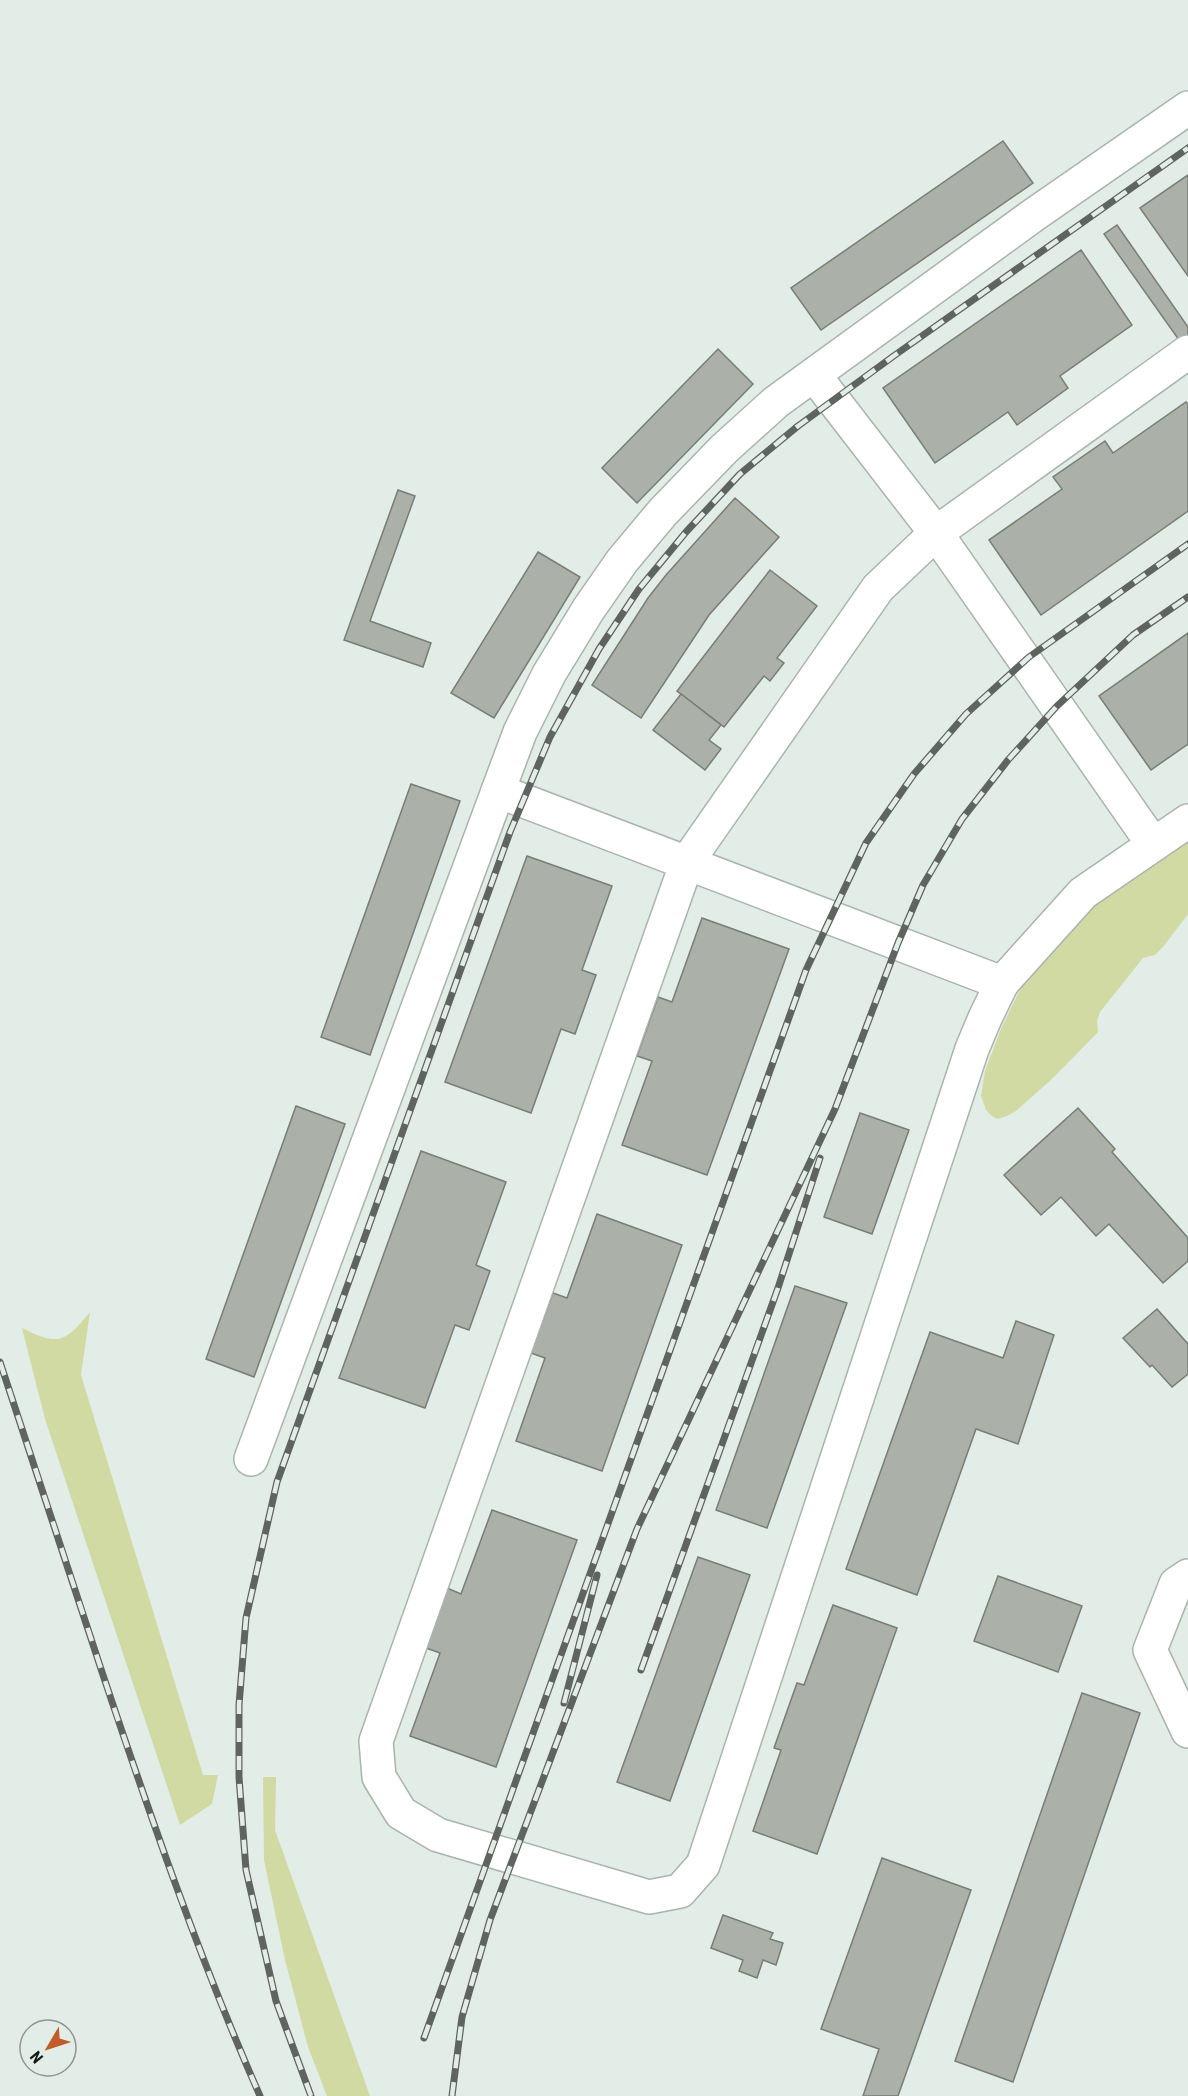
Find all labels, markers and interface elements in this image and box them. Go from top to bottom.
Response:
north arrow [18,2018,78,2078]
text: N [26,2047,47,2067]

